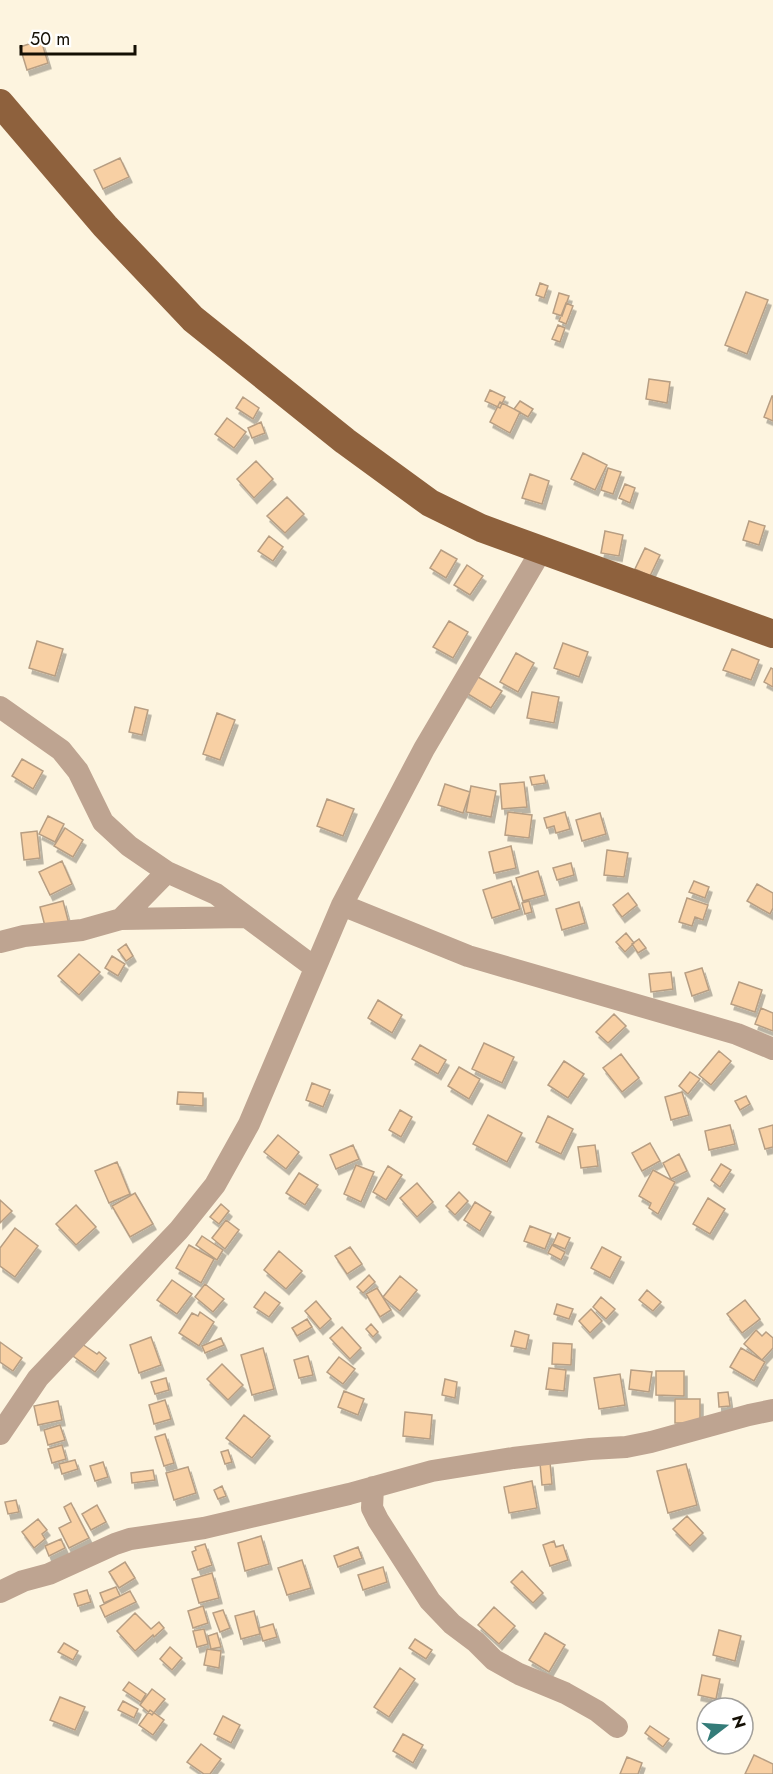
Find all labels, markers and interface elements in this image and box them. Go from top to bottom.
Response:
scale bar [21,18,135,56]
text: 50 m [30,26,70,52]
north arrow [695,1696,755,1756]
text: N [726,1712,752,1731]

